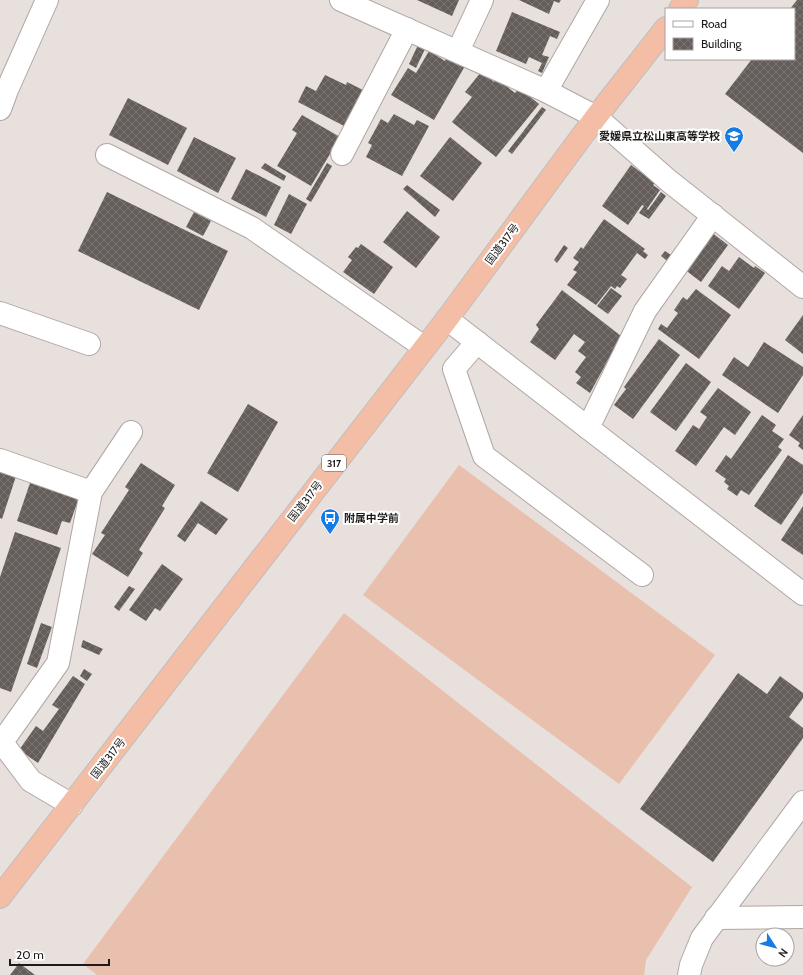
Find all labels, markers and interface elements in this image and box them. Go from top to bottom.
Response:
legend [665,8,795,60]
text: Road [701,16,727,31]
text: Building [701,36,743,51]
school or university icon: 愛媛県立松山東高等学校 [723,125,745,153]
place label: 愛媛県立松山東高等学校 [599,129,720,143]
street label: 国道317号 [482,221,522,267]
road number: 317 [322,455,346,471]
street label: 国道317号 [285,478,325,524]
bus stop icon: 附属中学前 [319,507,341,535]
place label: 附属中学前 [344,511,399,525]
street label: 国道317号 [88,735,128,781]
north arrow [755,927,795,967]
scale bar [10,941,109,967]
text: N [775,946,791,960]
text: 20 m [16,947,44,962]

